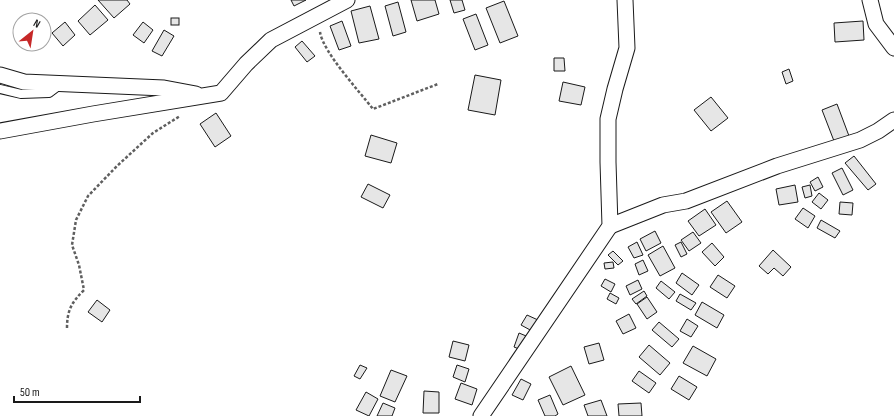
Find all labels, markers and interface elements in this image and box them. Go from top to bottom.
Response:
north arrow [12,12,52,52]
text: N [31,17,43,31]
scale bar [14,378,140,404]
text: 50 m [20,385,40,400]

